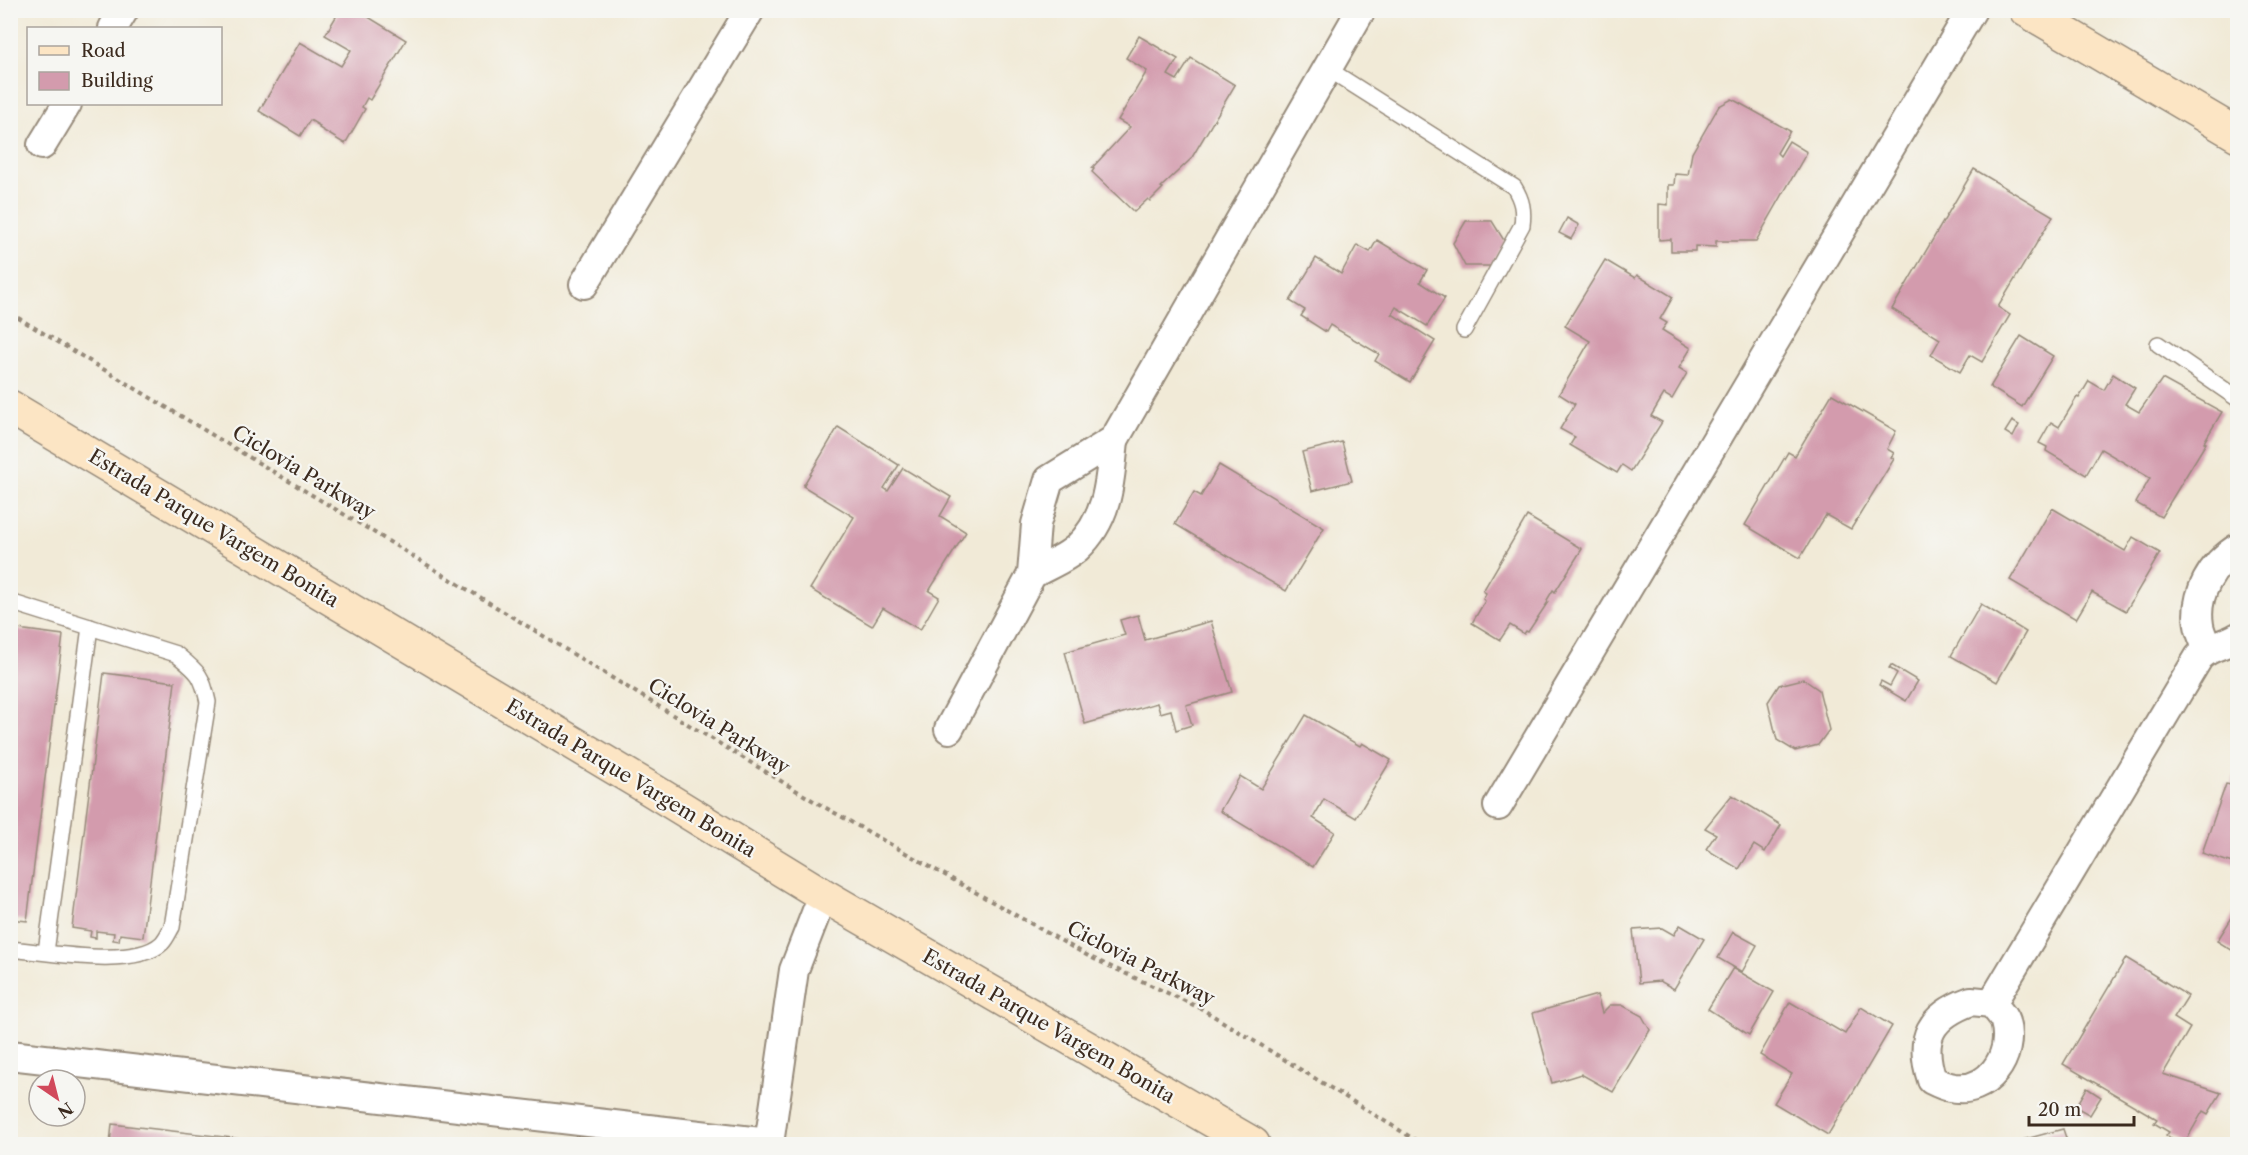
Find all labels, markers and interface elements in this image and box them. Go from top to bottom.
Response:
legend [27,27,222,105]
text: Road [81,40,126,62]
text: Building [81,70,153,92]
street label: Ciclovia Parkway [228,420,380,525]
street label: Estrada Parque Vargem Bonita [85,444,344,613]
street label: Ciclovia Parkway [644,673,795,780]
street label: Estrada Parque Vargem Bonita [502,694,761,863]
street label: Ciclovia Parkway [1063,915,1220,1011]
street label: Estrada Parque Vargem Bonita [919,944,1180,1108]
north arrow [27,1068,87,1128]
scale bar [2029,1089,2134,1127]
text: N [54,1098,77,1123]
text: 20 m [2038,1099,2082,1121]

